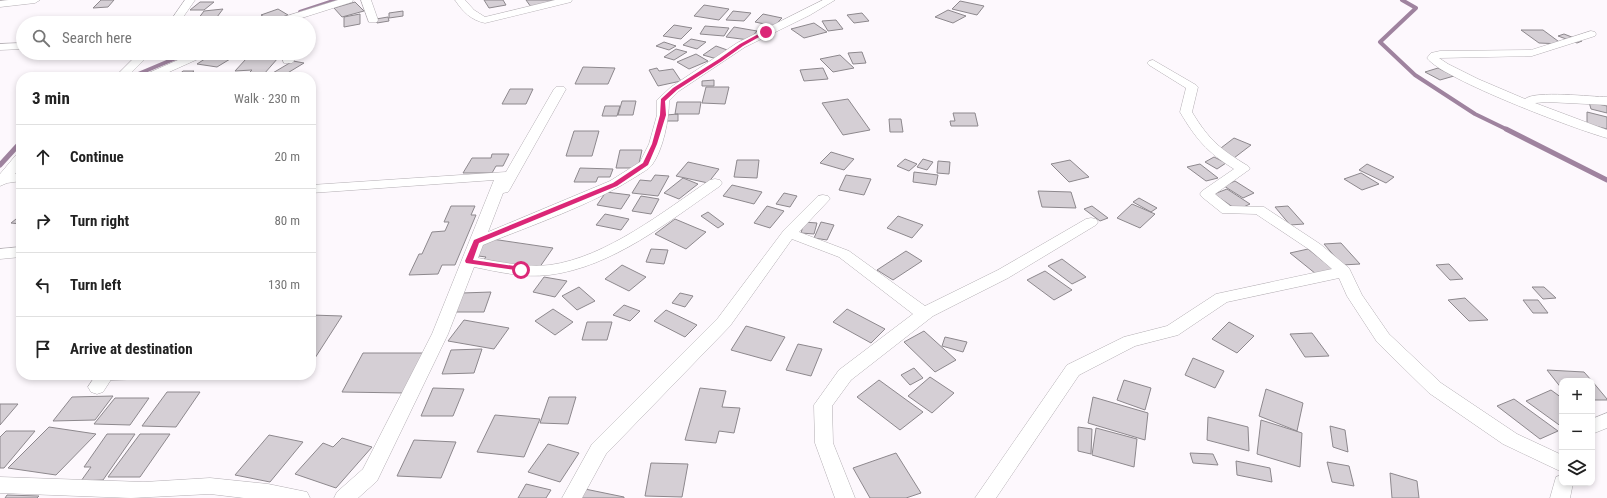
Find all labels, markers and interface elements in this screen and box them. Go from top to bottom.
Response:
search box [16,16,316,60]
route end [757,23,775,41]
icon: search [30,27,52,49]
text: Search here [62,29,132,47]
text: 3 min [32,88,70,108]
text: Walk · 230 m [234,91,300,106]
icon: ahead [32,146,54,168]
text: Continue [70,148,124,166]
text: 20 m [274,149,300,164]
icon: right [32,210,54,232]
text: Turn right [70,212,129,230]
text: 80 m [274,213,300,228]
route start [512,261,530,279]
icon: left [32,274,54,296]
text: Turn left [70,276,121,294]
text: 130 m [268,277,300,292]
icon: arrive [32,338,54,360]
text: Arrive at destination [70,340,193,358]
map controls [1559,378,1595,486]
button: + [1559,378,1595,414]
button: − [1559,414,1595,450]
button: layers [1559,450,1595,486]

